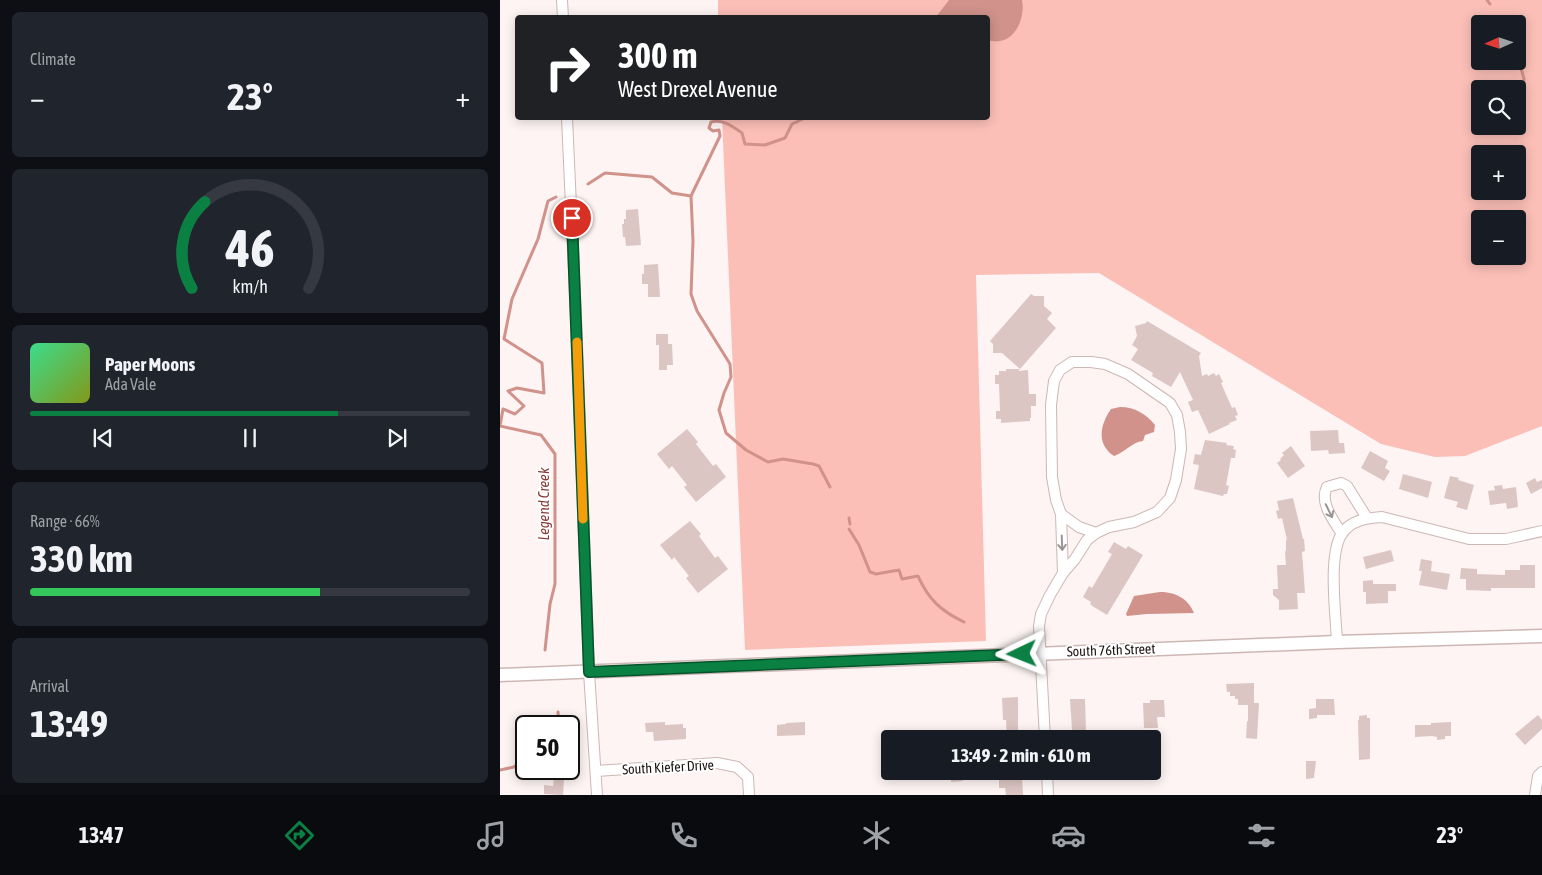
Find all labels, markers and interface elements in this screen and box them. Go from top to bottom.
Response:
north arrow [1471,15,1526,70]
map controls [1471,15,1526,265]
icon: right [535,35,600,100]
text: 300 m [618,35,697,75]
text: Climate [30,50,76,68]
text: 23° [227,75,273,118]
text: West Drexel Avenue [618,76,777,102]
button: search [1471,80,1526,135]
text: − [30,81,45,113]
text: + [455,81,470,113]
button: + [1471,145,1526,200]
pin [551,197,593,239]
icon: arrive [558,204,586,232]
button: − [1471,210,1526,265]
text: 46 [225,218,274,278]
text: km/h [232,276,268,297]
text: Paper Moons [105,353,195,375]
text: Ada Vale [105,375,156,393]
icon: previous [89,424,117,452]
icon: pause [236,424,264,452]
icon: next [383,424,411,452]
water label: Legend Creek [535,467,552,540]
one-way arrow [1324,503,1334,518]
text: Range · 66% [30,512,100,530]
one-way arrow [1057,535,1067,551]
text: 330 km [30,537,133,580]
position arrow [995,627,1047,679]
street label: South 76th Street [1066,640,1156,660]
text: Arrival [30,677,69,695]
text: 13:49 [30,702,108,745]
speed limit sign: 50 [515,715,580,780]
text: 13:49 · 2 min · 610 m [951,744,1091,766]
street label: South Kiefer Drive [622,757,714,777]
icon: directions [282,818,317,853]
icon: music [474,818,509,853]
icon: phone [666,818,701,853]
icon: climate [859,818,894,853]
icon: car [1051,818,1086,853]
icon: filters [1244,818,1279,853]
text: 13:47 [79,822,124,848]
text: 23° [1436,822,1463,848]

